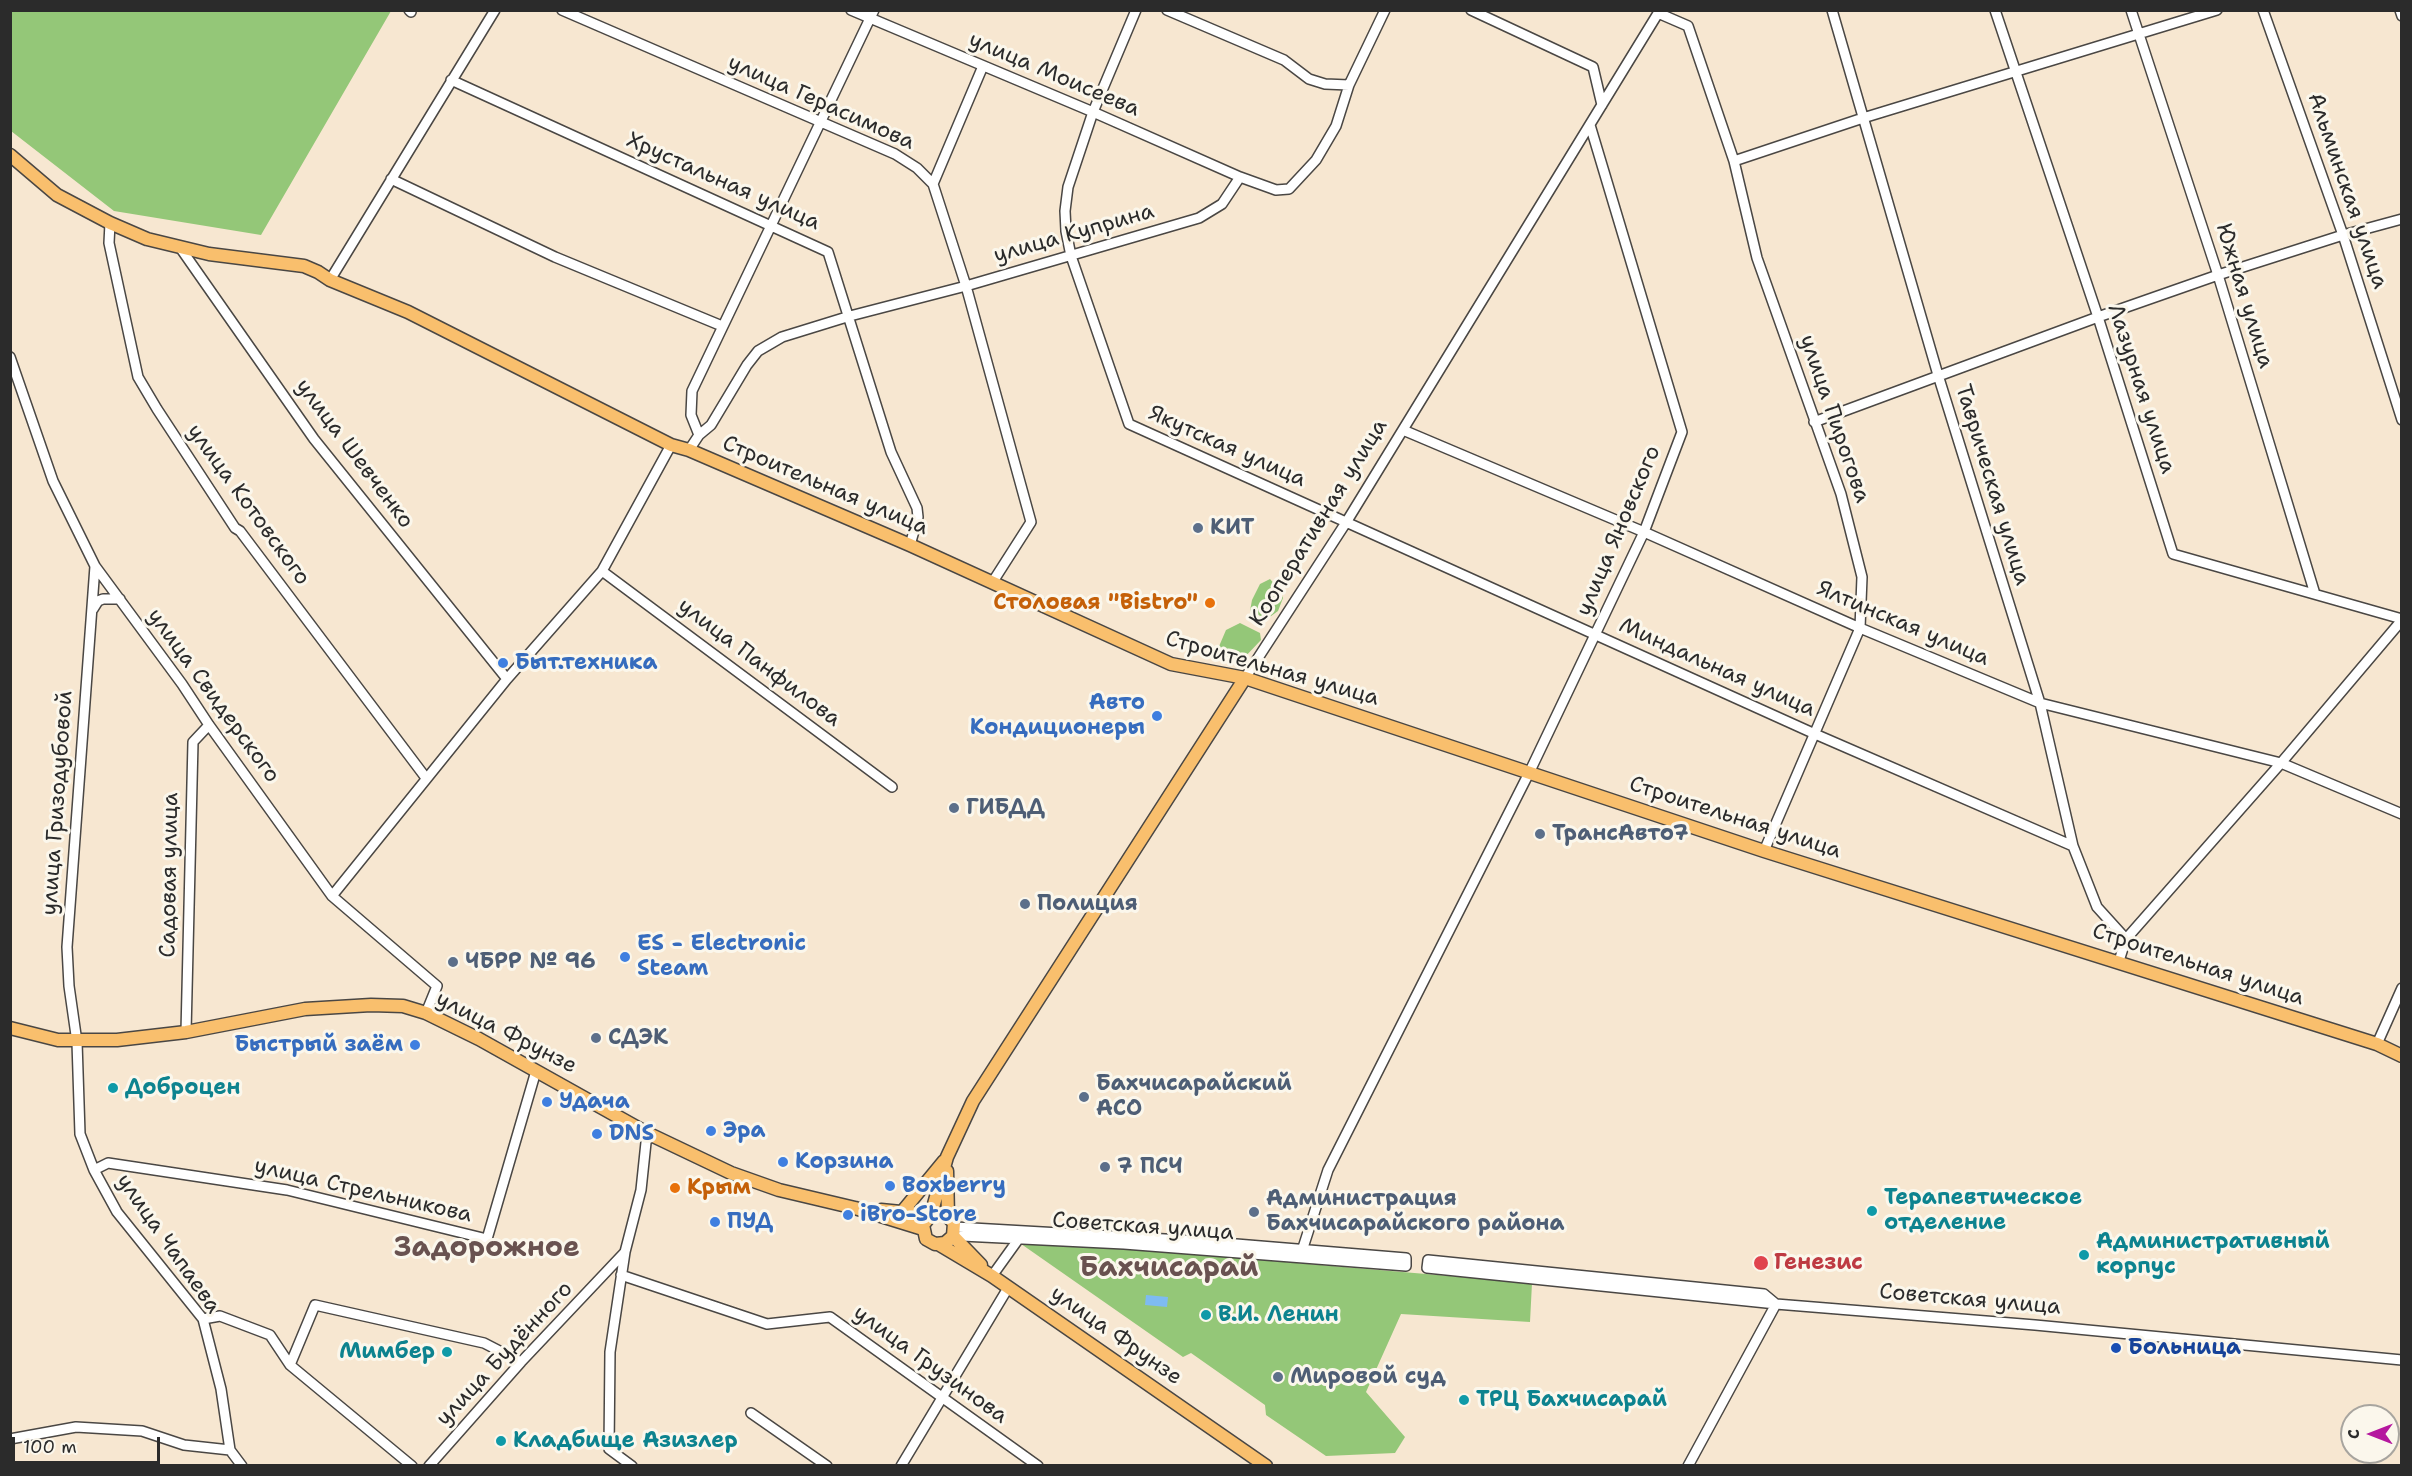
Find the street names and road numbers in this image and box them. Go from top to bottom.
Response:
street label: улица Моисеева [965,27,1143,123]
street label: улица Герасимова [724,50,918,156]
street label: Альминская улица [2301,90,2393,292]
street label: Хрустальная улица [622,127,824,237]
street label: улица Куприна [991,199,1157,269]
street label: Южная улица [2209,220,2279,372]
street label: Лазурная улица [2101,301,2181,477]
street label: улица Пирогова [1793,332,1875,506]
street label: улица Шевченко [289,374,419,534]
street label: Таврическая улица [1949,382,2035,588]
street label: Якутская улица [1144,401,1310,493]
street label: Кооперативная улица [1244,415,1394,631]
street label: улица Котовского [181,419,315,591]
street label: Строительная улица [718,431,932,541]
street label: улица Яновского [1571,442,1667,620]
street label: Ялтинская улица [1813,576,1993,672]
street label: улица Панфилова [672,593,846,733]
street label: улица Свидерского [141,604,285,788]
street label: Миндальная улица [1615,613,1819,723]
street label: Строительная улица [1162,626,1382,712]
street label: улица Гризодубовой [37,690,79,916]
street label: Строительная улица [1626,771,1844,865]
street label: Садовая улица [155,792,185,958]
street label: Строительная улица [2089,918,2307,1012]
street label: улица Фрунзе [431,986,581,1080]
street label: улица Стрельникова [252,1153,474,1229]
street label: улица Чапаева [110,1169,226,1319]
street label: Советская улица [1051,1207,1235,1247]
street label: улица Будённого [431,1276,579,1432]
street label: Советская улица [1878,1279,2062,1321]
street label: улица Фрунзе [1045,1281,1187,1391]
street label: улица Грузинова [848,1300,1012,1430]

